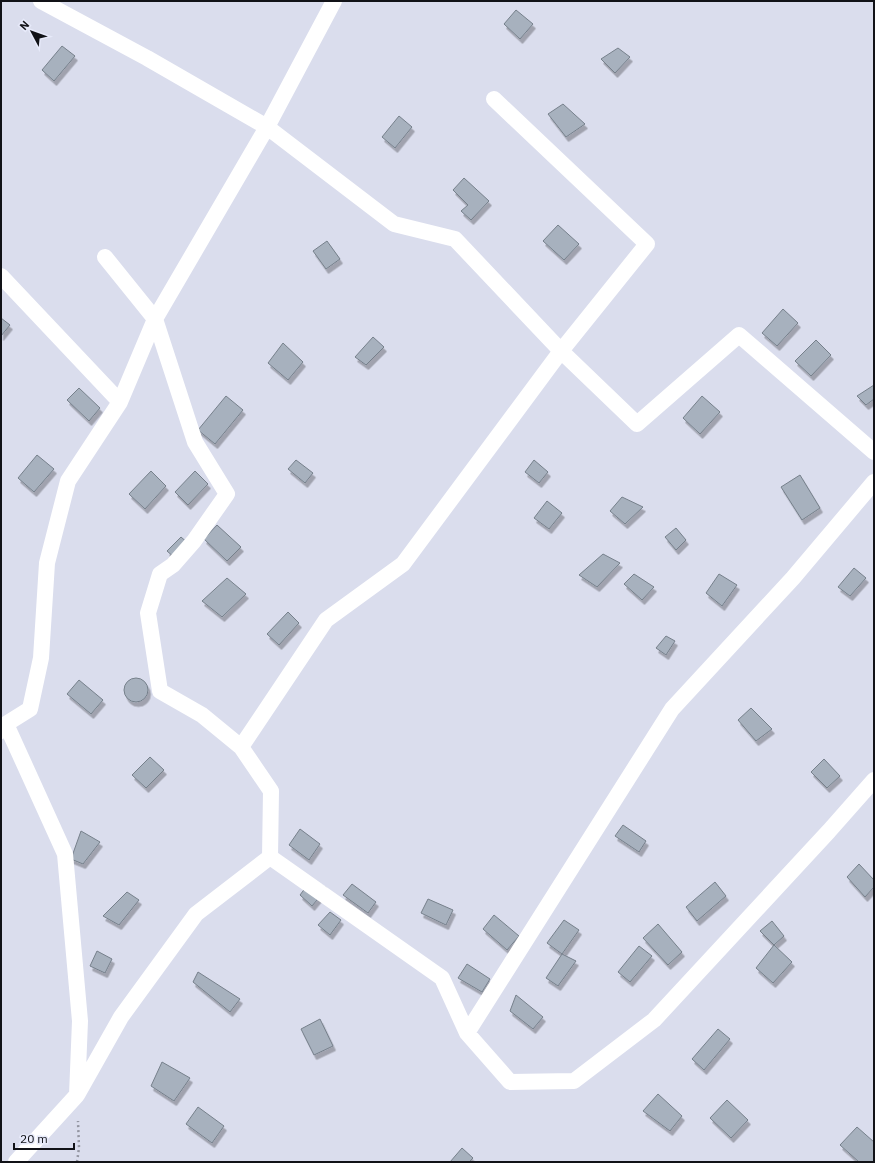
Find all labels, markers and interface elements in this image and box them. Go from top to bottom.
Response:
north arrow [12,12,52,52]
text: N [17,18,32,33]
scale bar [14,1125,74,1151]
text: 20 m [20,1131,48,1146]

